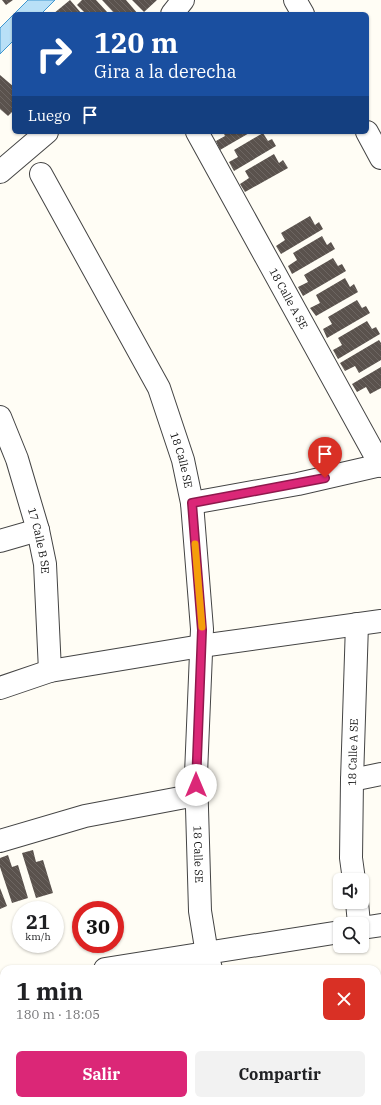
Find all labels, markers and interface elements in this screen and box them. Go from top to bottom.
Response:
text: 120 m [94,24,178,61]
icon: right [28,28,80,80]
text: Gira a la derecha [94,60,237,83]
icon: arrive [79,104,101,126]
text: Luego [28,106,71,125]
street label: 18 Calle A SE [266,265,311,331]
street label: 18 Calle SE [167,430,196,489]
pin [308,437,342,478]
icon: arrive [314,443,336,465]
street label: 17 Calle B SE [25,506,52,574]
street label: 18 Calle A SE [345,718,361,786]
position arrow [175,764,217,806]
street label: 18 Calle SE [191,825,206,883]
map controls [333,873,369,953]
button: sound [333,873,369,909]
speed limit sign: 30 [72,901,124,953]
text: 21 [26,908,50,935]
button: search [333,917,369,953]
text: km/h [25,930,51,943]
text: 1 min [16,975,83,1007]
button: close [323,978,365,1020]
text: 180 m · 18:05 [16,1006,100,1023]
button: Salir [16,1051,187,1097]
button: Compartir [195,1051,365,1097]

